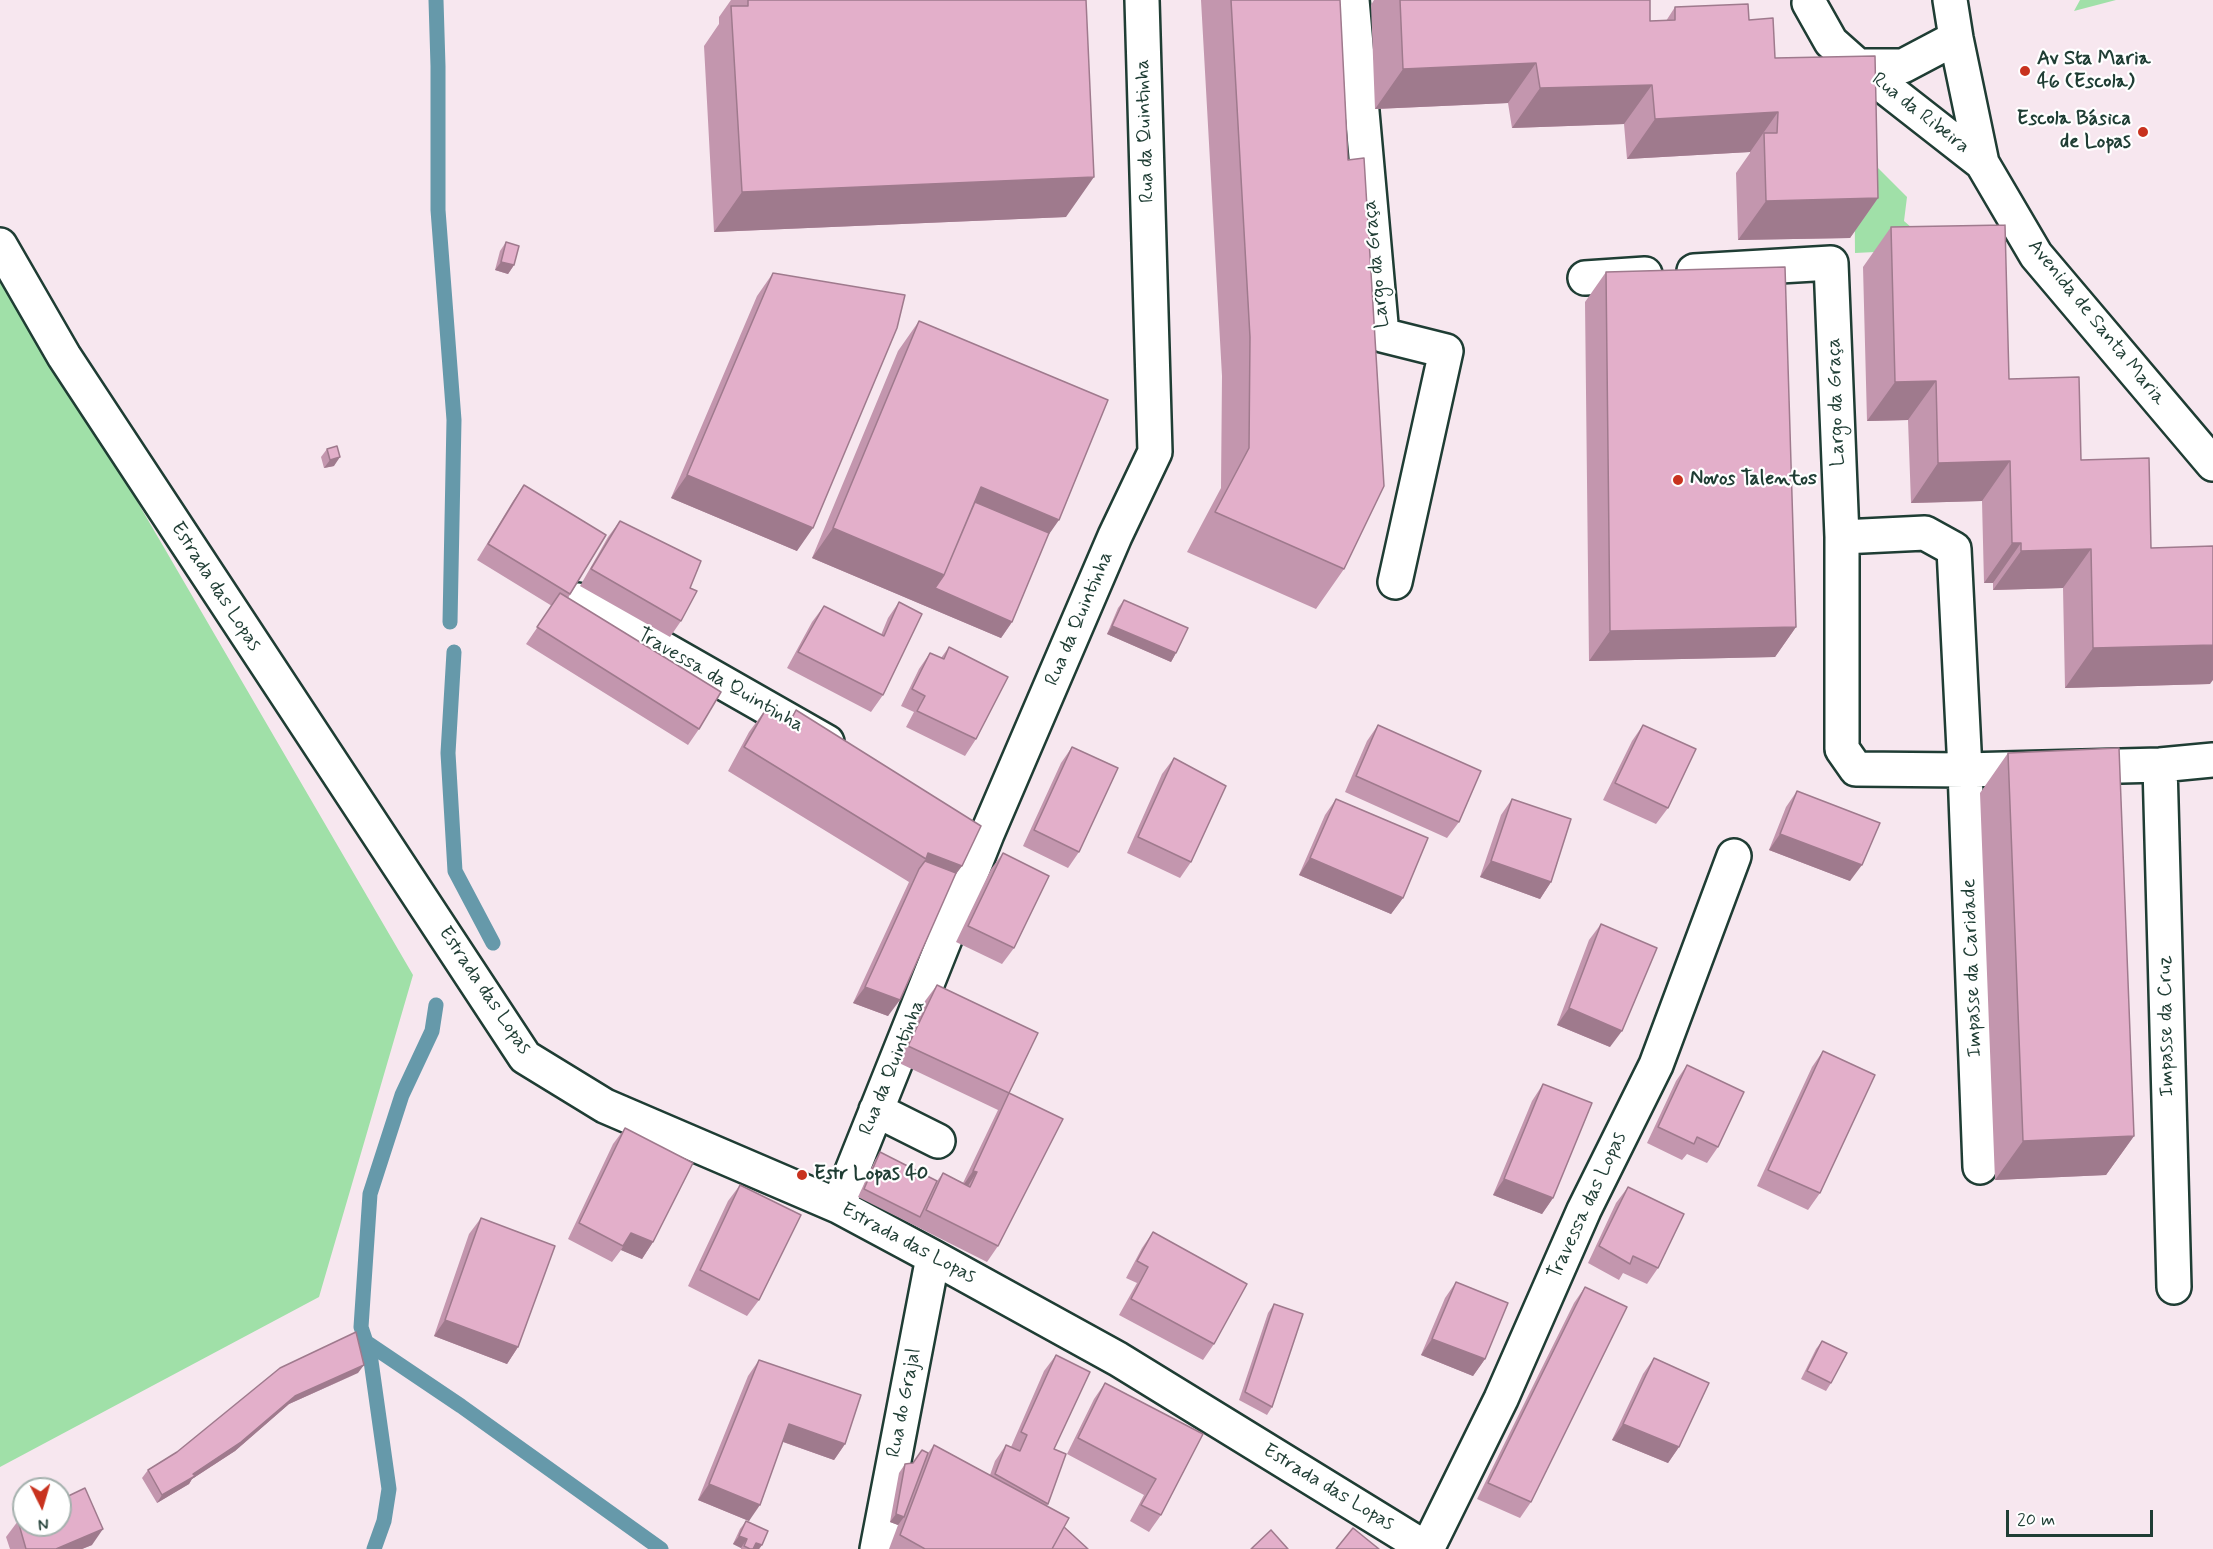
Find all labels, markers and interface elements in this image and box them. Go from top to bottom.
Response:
place label: Av Sta Maria 46 (Escola) [2037,48,2151,95]
street label: Rua da Quintinha [1131,59,1161,203]
marker: Av Sta Maria 46 (Escola) [2018,64,2032,78]
street label: Rua da Ribeira [1866,68,1974,160]
place label: Escola Básica de Lopas [2017,108,2131,155]
marker: Escola Básica de Lopas [2136,125,2150,139]
street label: Largo da Graça [1358,199,1396,329]
street label: Avenida de Santa Maria [2022,235,2170,411]
street label: Largo da Graça [1823,337,1851,467]
place label: Novos Talentos [1690,468,1817,492]
marker: Novos Talentos [1671,473,1685,487]
street label: Estrada das Lopas [164,518,266,656]
street label: Rua da Quintinha [1041,548,1119,690]
street label: Travessa da Quintinha [633,624,807,738]
street label: Impasse da Caridade [1958,878,1988,1058]
street label: Estrada das Lopas [432,923,536,1059]
street label: Impasse da Cruz [2154,955,2180,1097]
street label: Rua da Quintinha [855,997,931,1139]
street label: Travessa das Lopas [1543,1129,1633,1283]
place label: Estr Lopas 40 [814,1163,928,1187]
marker: Estr Lopas 40 [795,1168,809,1182]
street label: Estrada das Lopas [837,1198,979,1290]
street label: Rua do Grajal [883,1346,927,1460]
street label: Estrada das Lopas [1258,1439,1398,1537]
north arrow [12,1477,72,1537]
scale bar [2009,1498,2156,1536]
text: 20 m [2017,1508,2055,1532]
text: N [37,1513,50,1534]

